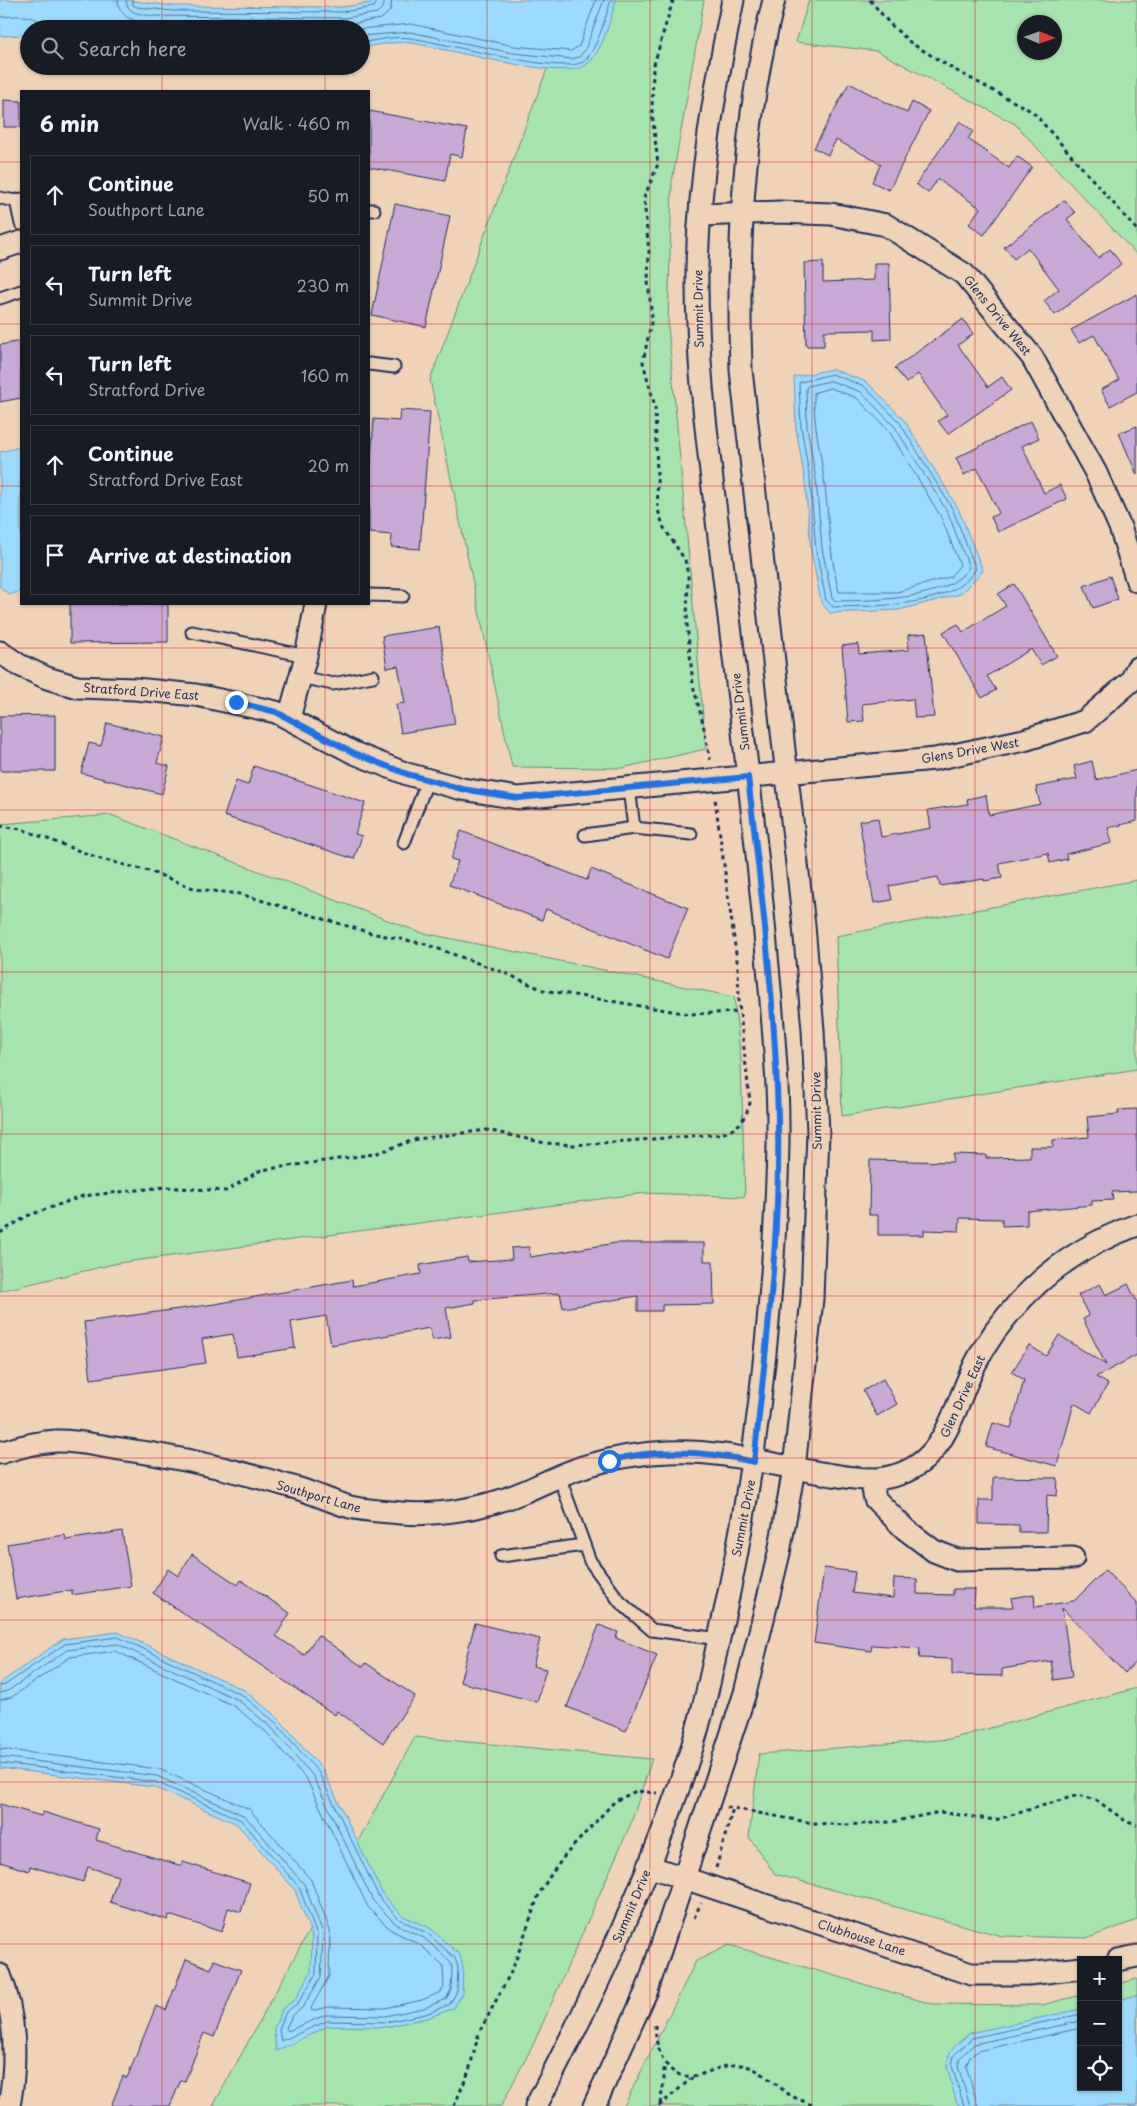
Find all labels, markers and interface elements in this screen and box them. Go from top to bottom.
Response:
north arrow [1017,15,1062,60]
search box [20,20,370,75]
icon: search [38,34,66,62]
text: Search here [78,34,187,62]
text: 6 min [40,107,99,139]
text: Walk · 460 m [243,111,350,135]
text: Continue [88,169,174,197]
icon: ahead [41,181,69,209]
text: 50 m [308,183,349,207]
text: Southport Lane [88,197,205,221]
text: Turn left [88,259,172,287]
street label: Summit Drive [688,270,708,348]
icon: left [41,271,69,299]
street label: Glens Drive West [960,271,1036,359]
text: 230 m [297,273,349,297]
text: Summit Drive [88,287,193,311]
text: Turn left [88,349,172,377]
icon: left [41,361,69,389]
text: 160 m [301,363,349,387]
text: Stratford Drive [88,377,205,401]
text: Continue [88,439,174,467]
icon: ahead [41,451,69,479]
text: 20 m [308,453,349,477]
text: Stratford Drive East [88,467,243,491]
icon: arrive [41,541,69,569]
text: Arrive at destination [88,541,292,569]
street label: Summit Drive [726,672,754,752]
street label: Stratford Drive East [82,678,200,704]
route end [225,691,248,714]
street label: Glens Drive West [920,733,1020,767]
street label: Summit Drive [806,1072,826,1150]
street label: Glen Drive East [935,1351,989,1440]
route start [598,1450,621,1473]
street label: Southport Lane [274,1475,364,1517]
street label: Summit Drive [727,1478,759,1558]
street label: Summit Drive [607,1866,655,1946]
street label: Clubhouse Lane [816,1914,909,1960]
map controls [1077,1956,1122,2091]
button: + [1077,1956,1122,2001]
button: − [1077,2001,1122,2046]
button: locate [1077,2046,1122,2091]

